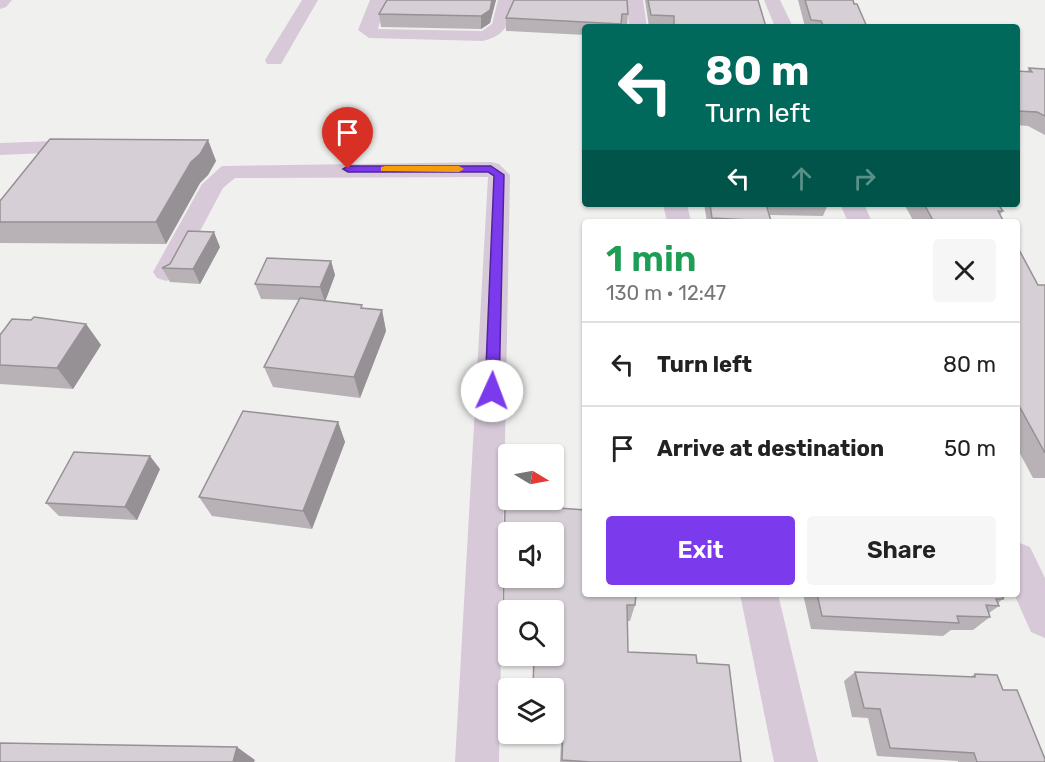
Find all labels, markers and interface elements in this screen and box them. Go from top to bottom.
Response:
text: 80 m [705,46,809,96]
icon: left [606,48,684,126]
text: Turn left [705,97,810,129]
pin [322,107,373,169]
icon: arrive [331,116,364,149]
icon: left [722,162,755,195]
icon: ahead [785,162,818,195]
icon: right [848,162,881,195]
text: 1 min [606,237,697,280]
button: close [933,239,996,302]
text: 130 m · 12:47 [606,281,726,305]
icon: left [606,348,639,381]
text: Turn left [657,351,752,378]
text: 80 m [943,351,996,378]
position arrow [460,359,524,423]
icon: arrive [606,432,639,465]
text: Arrive at destination [657,435,884,462]
text: 50 m [944,435,996,462]
north arrow [498,444,564,510]
map controls [498,444,564,744]
button: Exit [606,516,795,585]
button: Share [807,516,996,585]
button: sound [498,522,564,588]
button: search [498,600,564,666]
button: layers [498,678,564,744]

